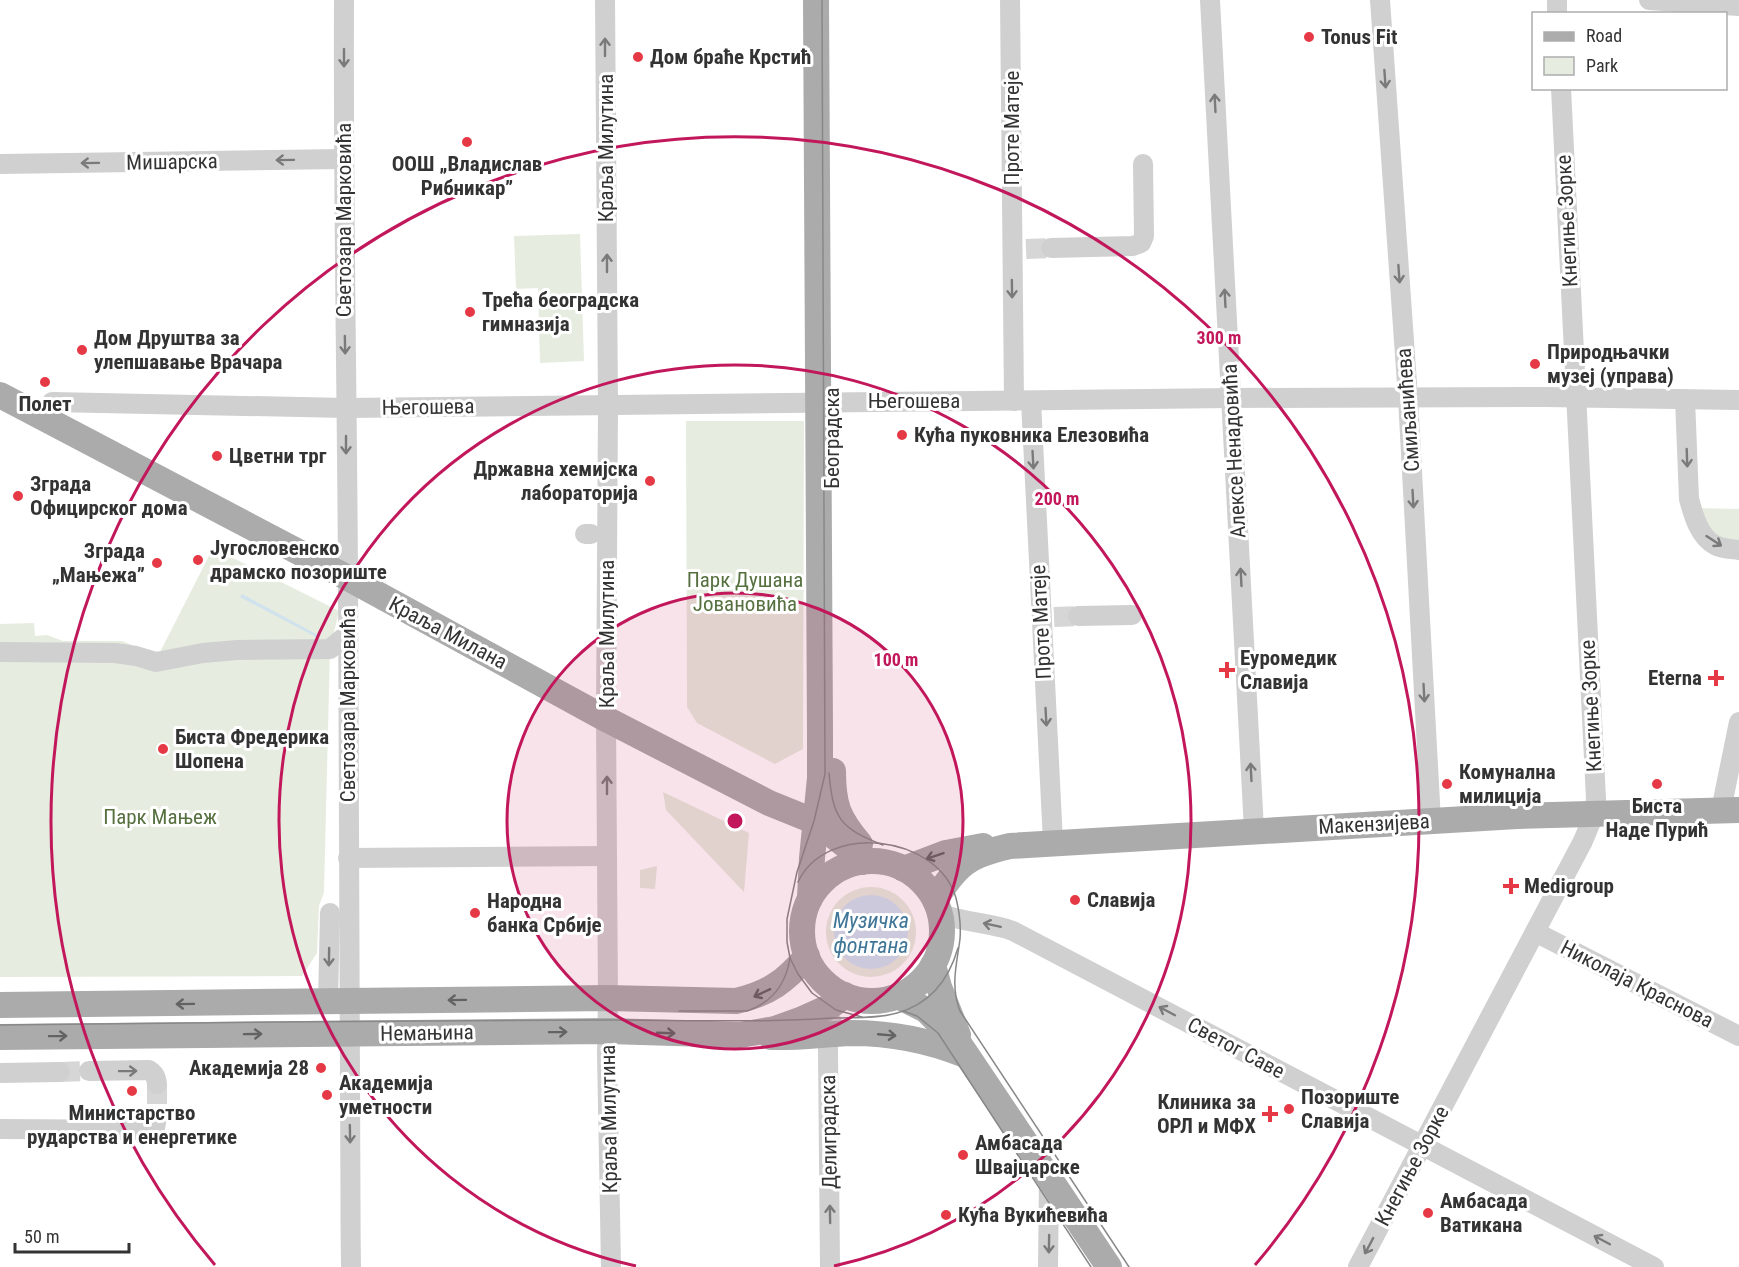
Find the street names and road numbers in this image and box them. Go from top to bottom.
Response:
street label: Проте Матеје [1000,70,1024,185]
street label: Краља Милутина [594,74,618,222]
street label: Светозара Марковића [332,123,356,317]
street label: Мишарска [126,149,218,175]
street label: Кнегиње Зорке [1552,154,1582,288]
street label: Смиљанићева [1392,347,1424,473]
street label: Алексе Ненадовића [1217,363,1251,539]
street label: Београдска [820,387,844,489]
street label: Његошева [868,389,960,413]
street label: Његошева [381,394,475,420]
street label: Краља Милутина [595,560,619,708]
street label: Проте Матеје [1026,564,1056,680]
street label: Краља Милана [385,592,511,674]
street label: Светозара Марковића [336,608,360,802]
street label: Кнегиње Зорке [1576,639,1606,773]
street label: Макензијева [1318,809,1430,839]
street label: Николаја Краснова [1557,935,1717,1033]
street label: Светог Саве [1183,1012,1289,1084]
street label: Немањина [380,1020,474,1046]
street label: Краља Милутина [596,1045,622,1193]
street label: Делиградска [816,1075,842,1189]
street label: Кнегиње Зорке [1370,1102,1454,1230]

